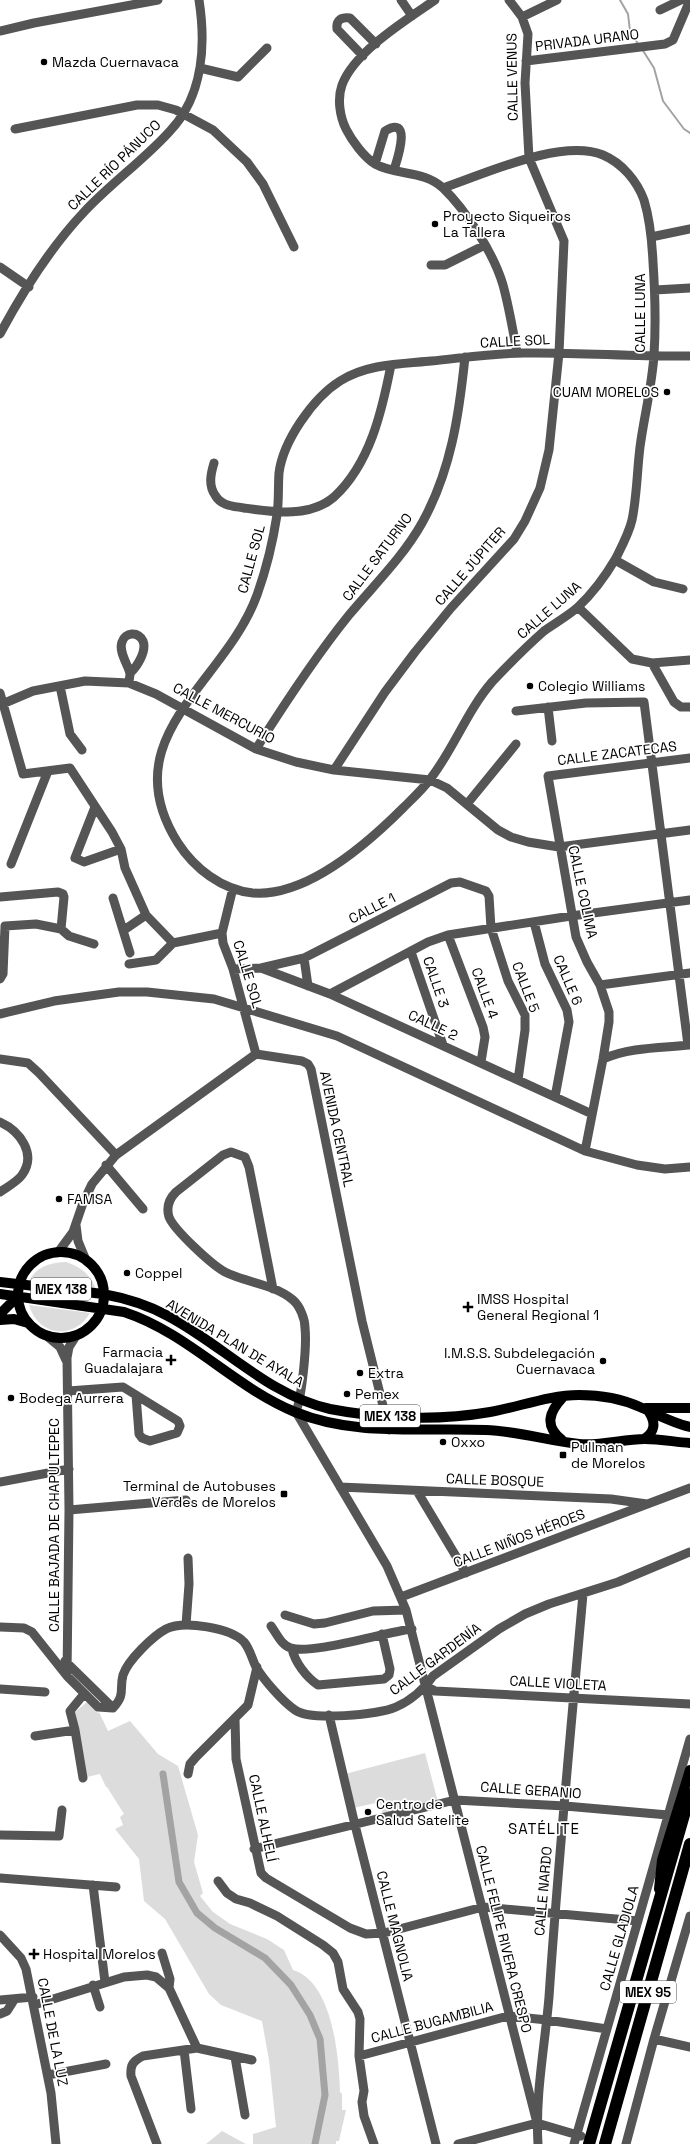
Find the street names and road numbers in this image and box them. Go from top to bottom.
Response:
street label: PRIVADA URANO [534,25,640,55]
street label: CALLE VENUS [502,33,522,121]
street label: CALLE RÍO PÁNUCO [63,116,165,214]
street label: CALLE LUNA [631,273,649,353]
street label: CALLE SOL [480,330,551,352]
street label: CALLE SATURNO [338,509,416,605]
street label: CALLE SOL [233,522,269,595]
street label: CALLE JÚPITER [431,523,509,609]
street label: CALLE LUNA [513,577,585,643]
street label: CALLE MERCURIO [170,678,278,748]
street label: CALLE ZACATECAS [556,737,678,769]
street label: CALLE COLIMA [564,844,602,940]
street label: CALLE 1 [345,889,399,927]
street label: CALLE SOL [229,938,267,1010]
street label: CALLE 6 [549,952,587,1008]
street label: CALLE 3 [419,954,453,1010]
street label: CALLE 5 [508,959,544,1015]
street label: CALLE 4 [467,965,503,1021]
street label: CALLE 2 [405,1006,461,1044]
street label: AVENIDA CENTRAL [316,1069,358,1189]
road number: MEX 138 [31,1278,91,1300]
street label: AVENIDA PLAN DE AYALA [163,1295,307,1391]
road number: MEX 138 [360,1405,420,1427]
street label: CALLE BAJADA DE CHAPULTEPEC [45,1418,63,1632]
street label: CALLE BOSQUE [446,1469,545,1491]
street label: CALLE NIÑOS HÉROES [451,1505,587,1571]
street label: CALLE GARDENÍA [386,1619,485,1699]
street label: CALLE VIOLETA [509,1671,607,1695]
street label: CALLE ALHELÍ [245,1773,281,1864]
street label: CALLE GERANIO [480,1777,582,1803]
street label: CALLE FELIPE RIVERA CRESPO [472,1843,536,2035]
street label: CALLE NARDO [530,1845,556,1937]
street label: CALLE MAGNOLIA [373,1869,417,1983]
street label: CALLE GLADIOLA [595,1883,643,1993]
street label: CALLE DE LA LUZ [34,1976,72,2088]
road number: MEX 95 [620,1981,676,2003]
street label: CALLE BUGAMBILIA [369,1997,495,2047]

